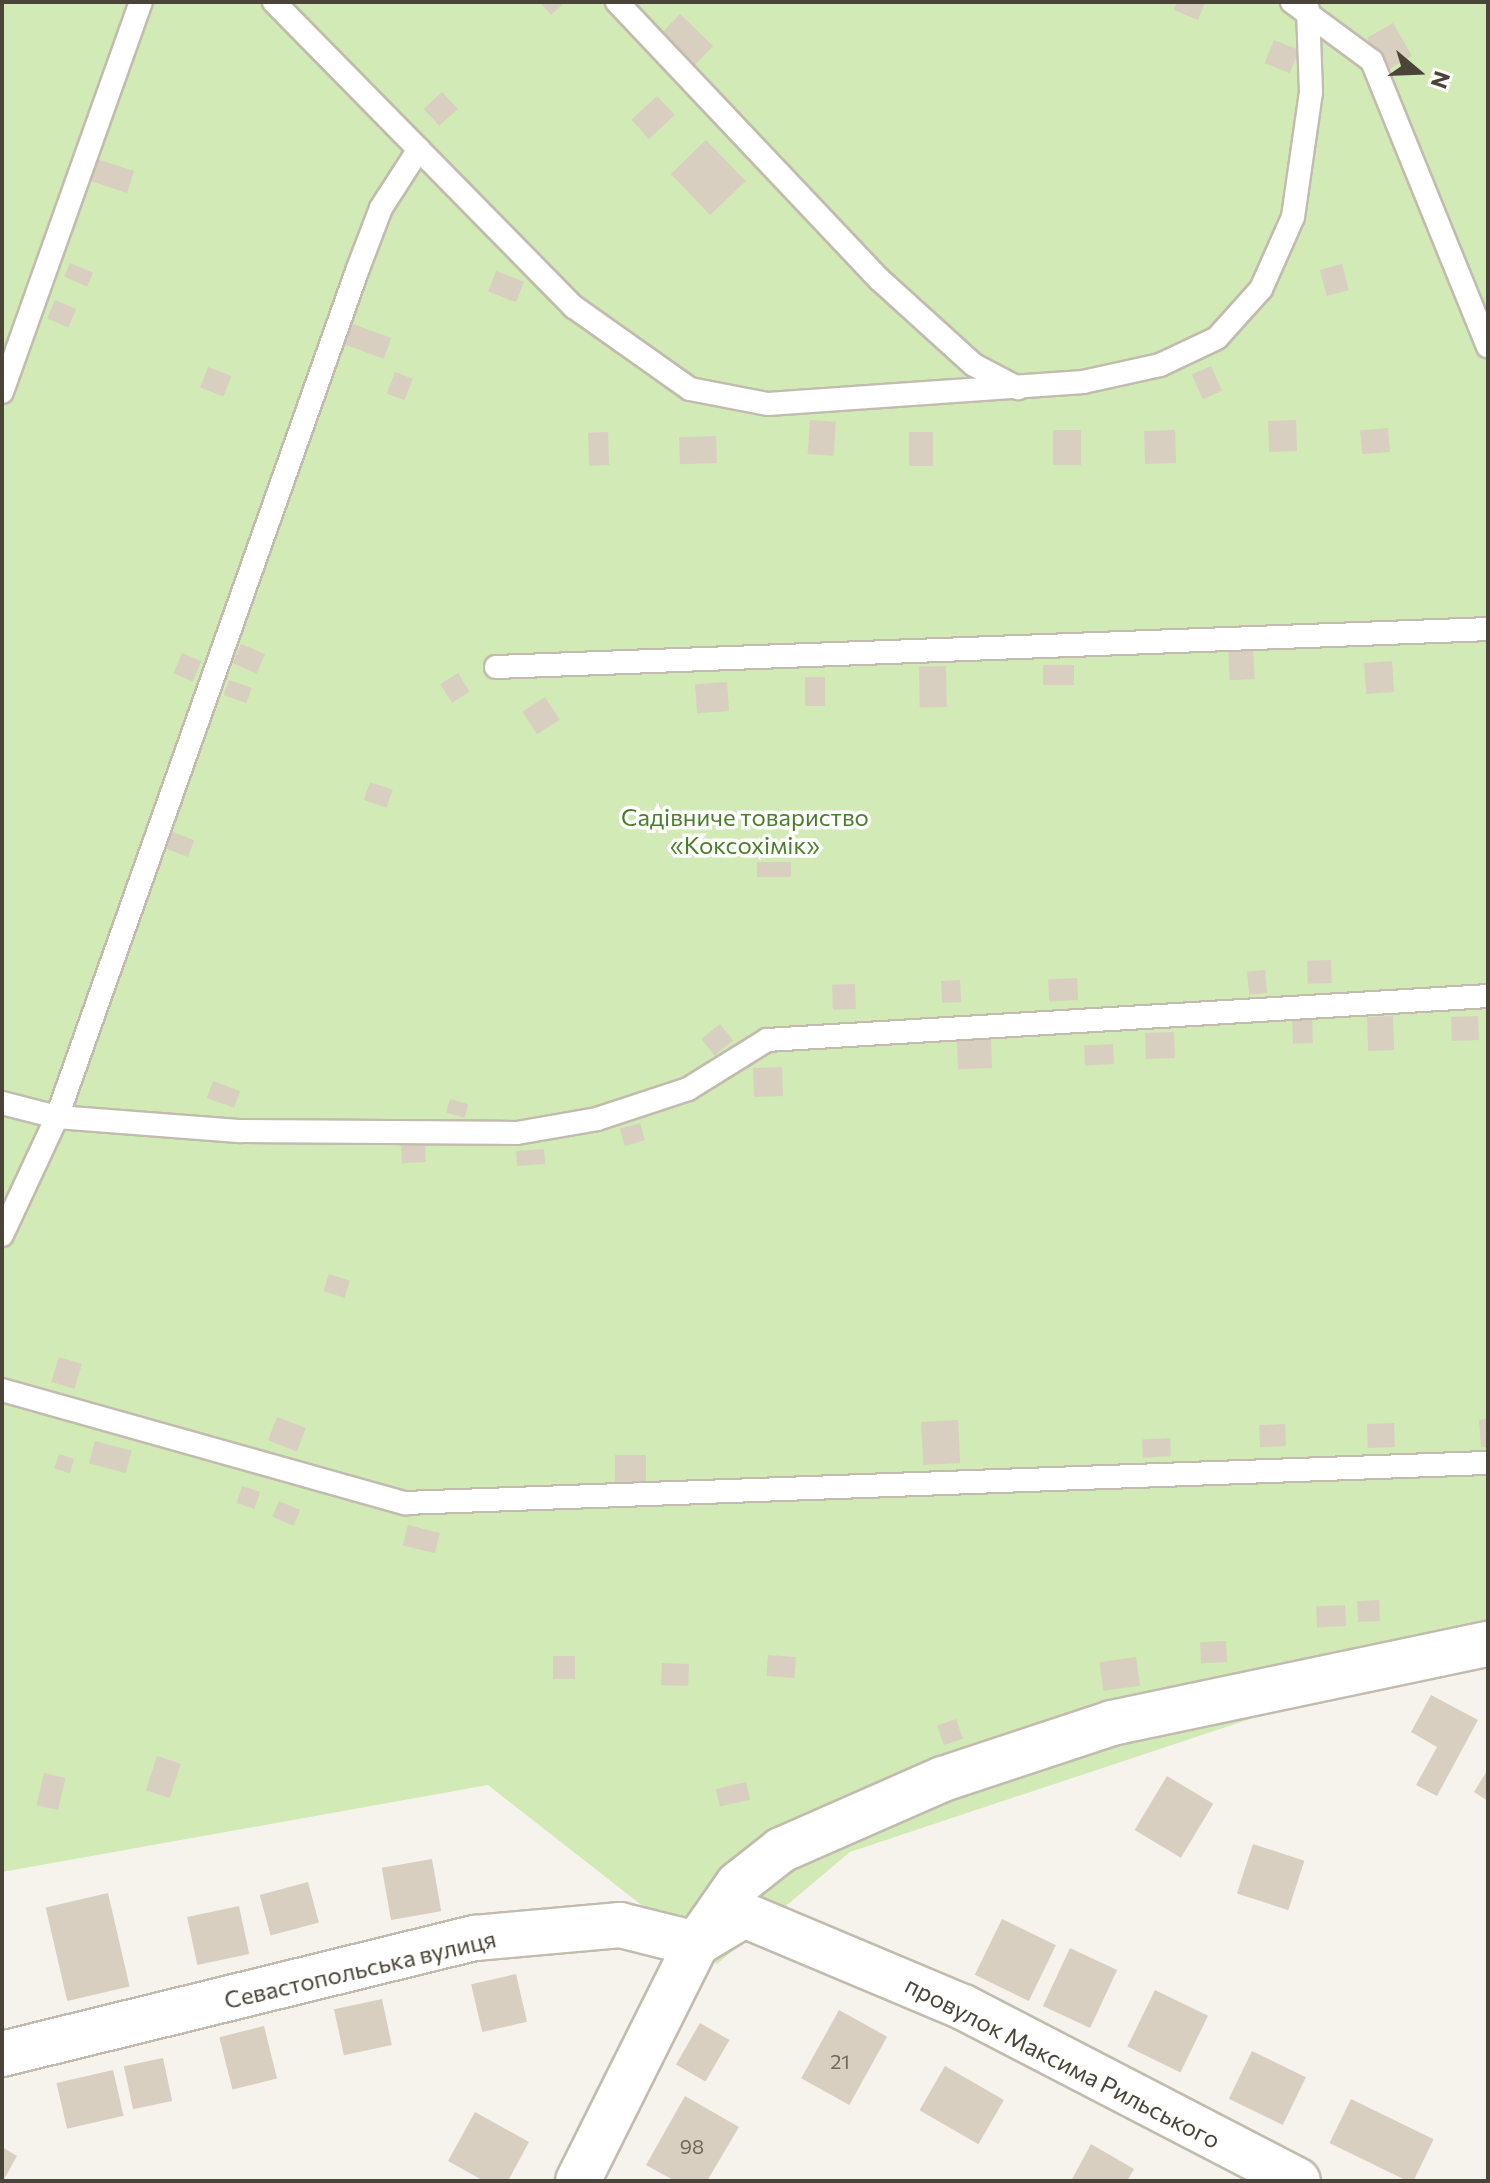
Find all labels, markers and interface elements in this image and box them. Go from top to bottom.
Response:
north arrow [1378,32,1458,112]
text: N [1426,68,1457,92]
park label: Садівниче товариство «Коксохімік» [621,803,869,859]
street label: Севастопольська вулиця [221,1924,499,2014]
street label: провулок Максима Рильського [901,1970,1225,2154]
house number: 21 [830,2049,850,2073]
house number: 98 [680,2134,704,2158]

